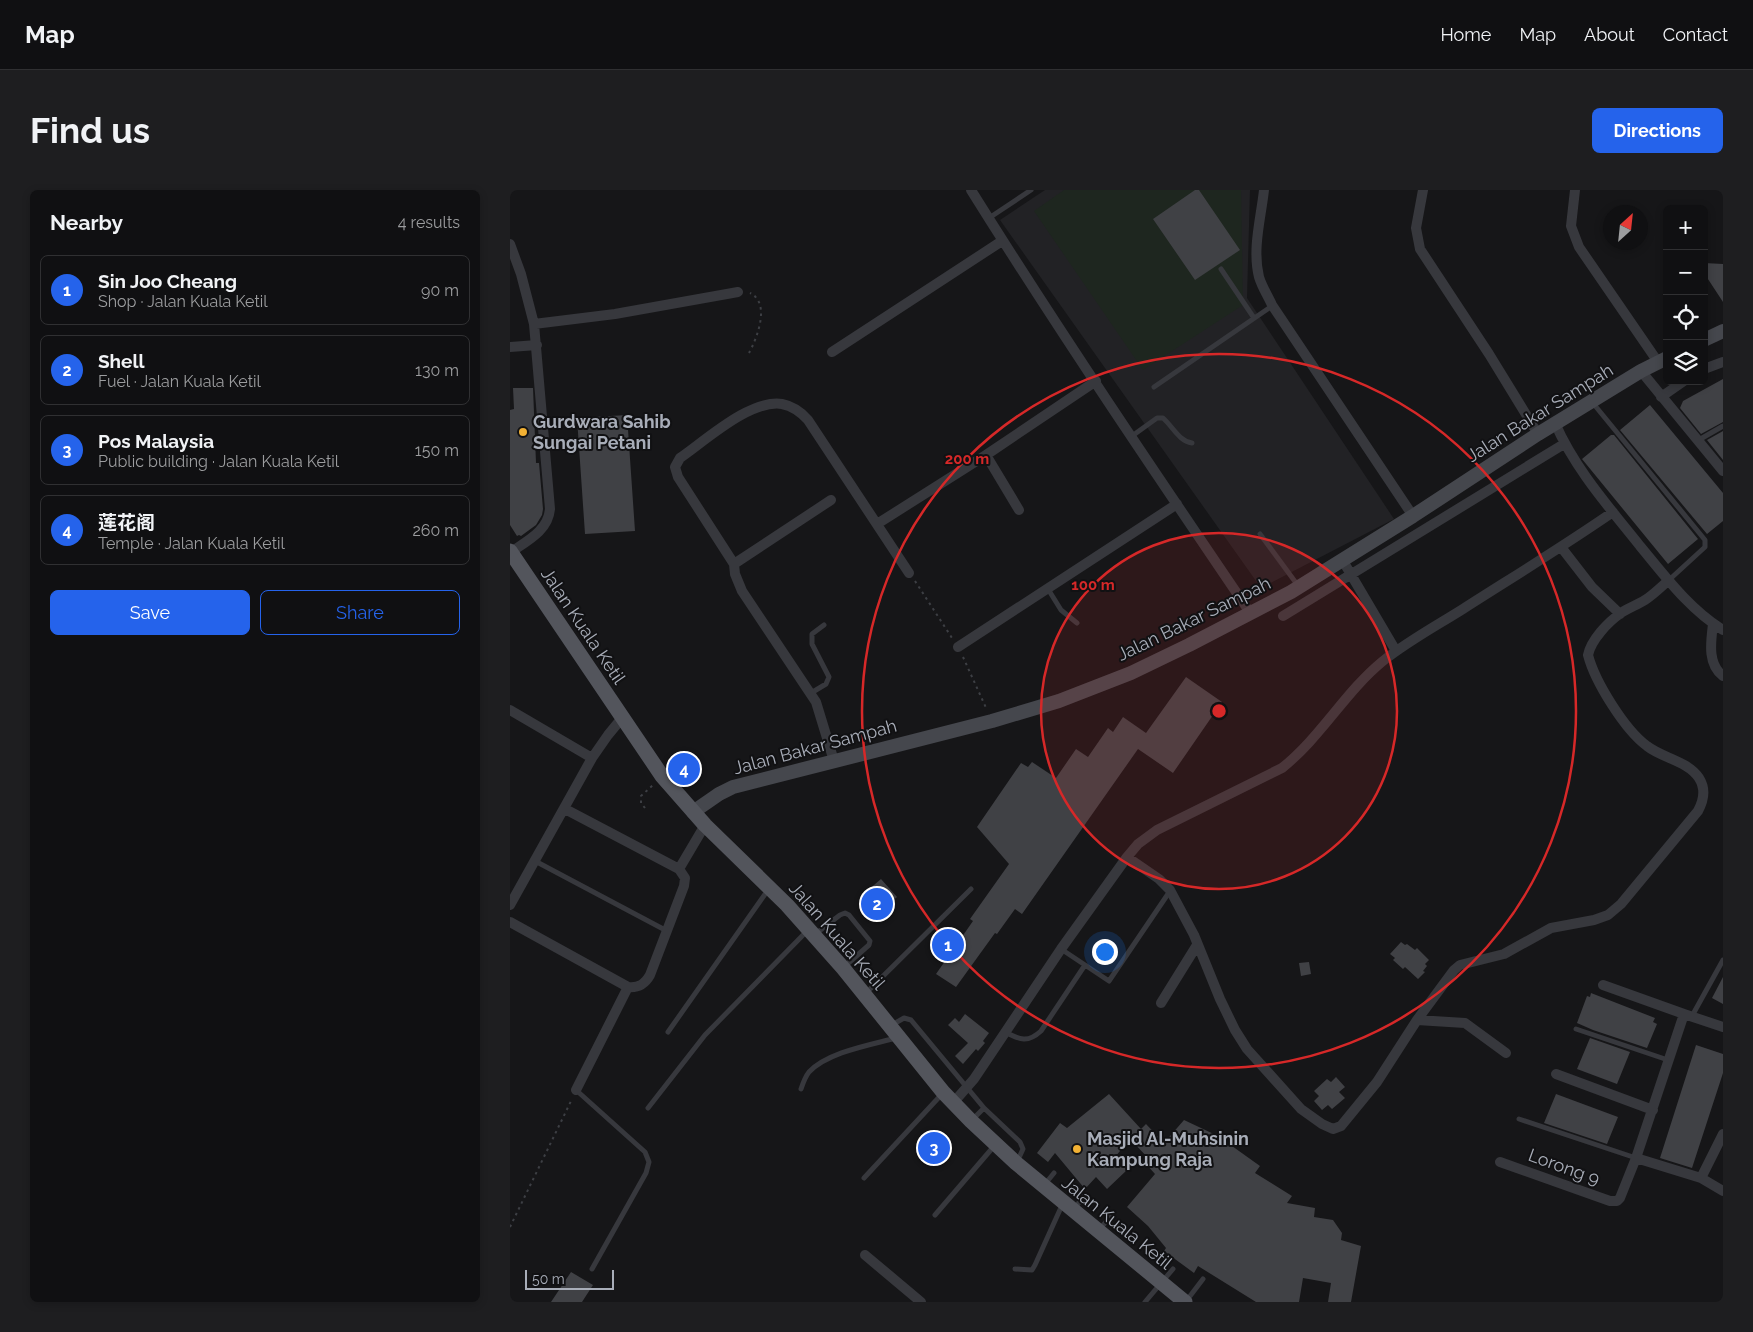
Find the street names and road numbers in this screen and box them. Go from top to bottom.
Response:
street label: Jalan Bakar Sampah [1463,359,1617,466]
street label: Jalan Kuala Ketil [537,564,630,688]
street label: Jalan Bakar Sampah [1113,572,1274,665]
street label: Jalan Bakar Sampah [731,715,899,778]
street label: Jalan Kuala Ketil [785,878,890,994]
street label: Lorong 9 [1526,1144,1603,1189]
street label: Jalan Kuala Ketil [1058,1172,1177,1273]

